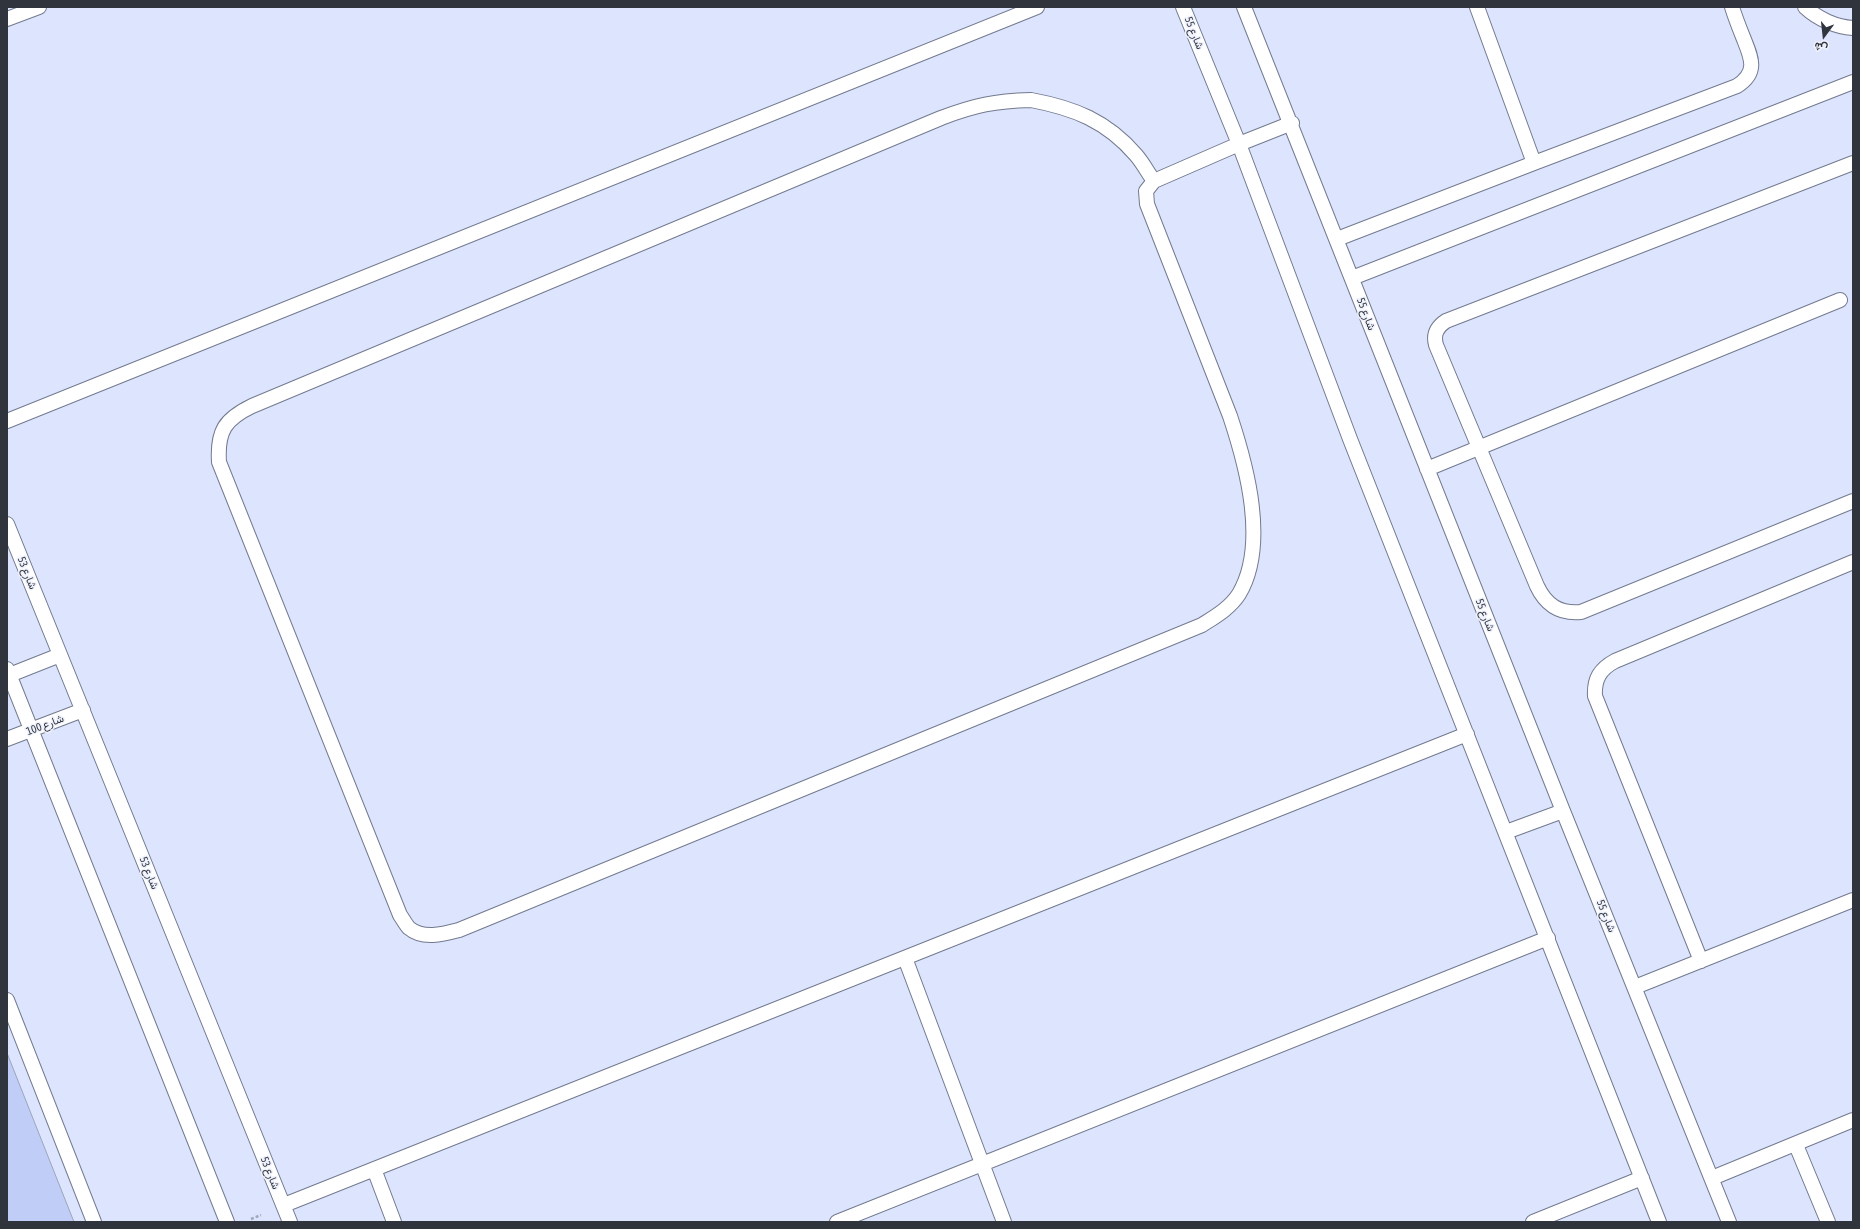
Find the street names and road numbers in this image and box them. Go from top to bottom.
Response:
street label: شارع 55 [1182,15,1206,51]
street label: شارع 55 [1354,296,1378,332]
street label: شارع 53 [15,555,39,591]
street label: شارع 55 [1473,597,1497,633]
street label: شارع 100 [24,712,66,738]
street label: شارع 53 [137,855,161,891]
street label: شارع 55 [1594,898,1618,934]
street label: شارع 53 [258,1155,282,1191]

